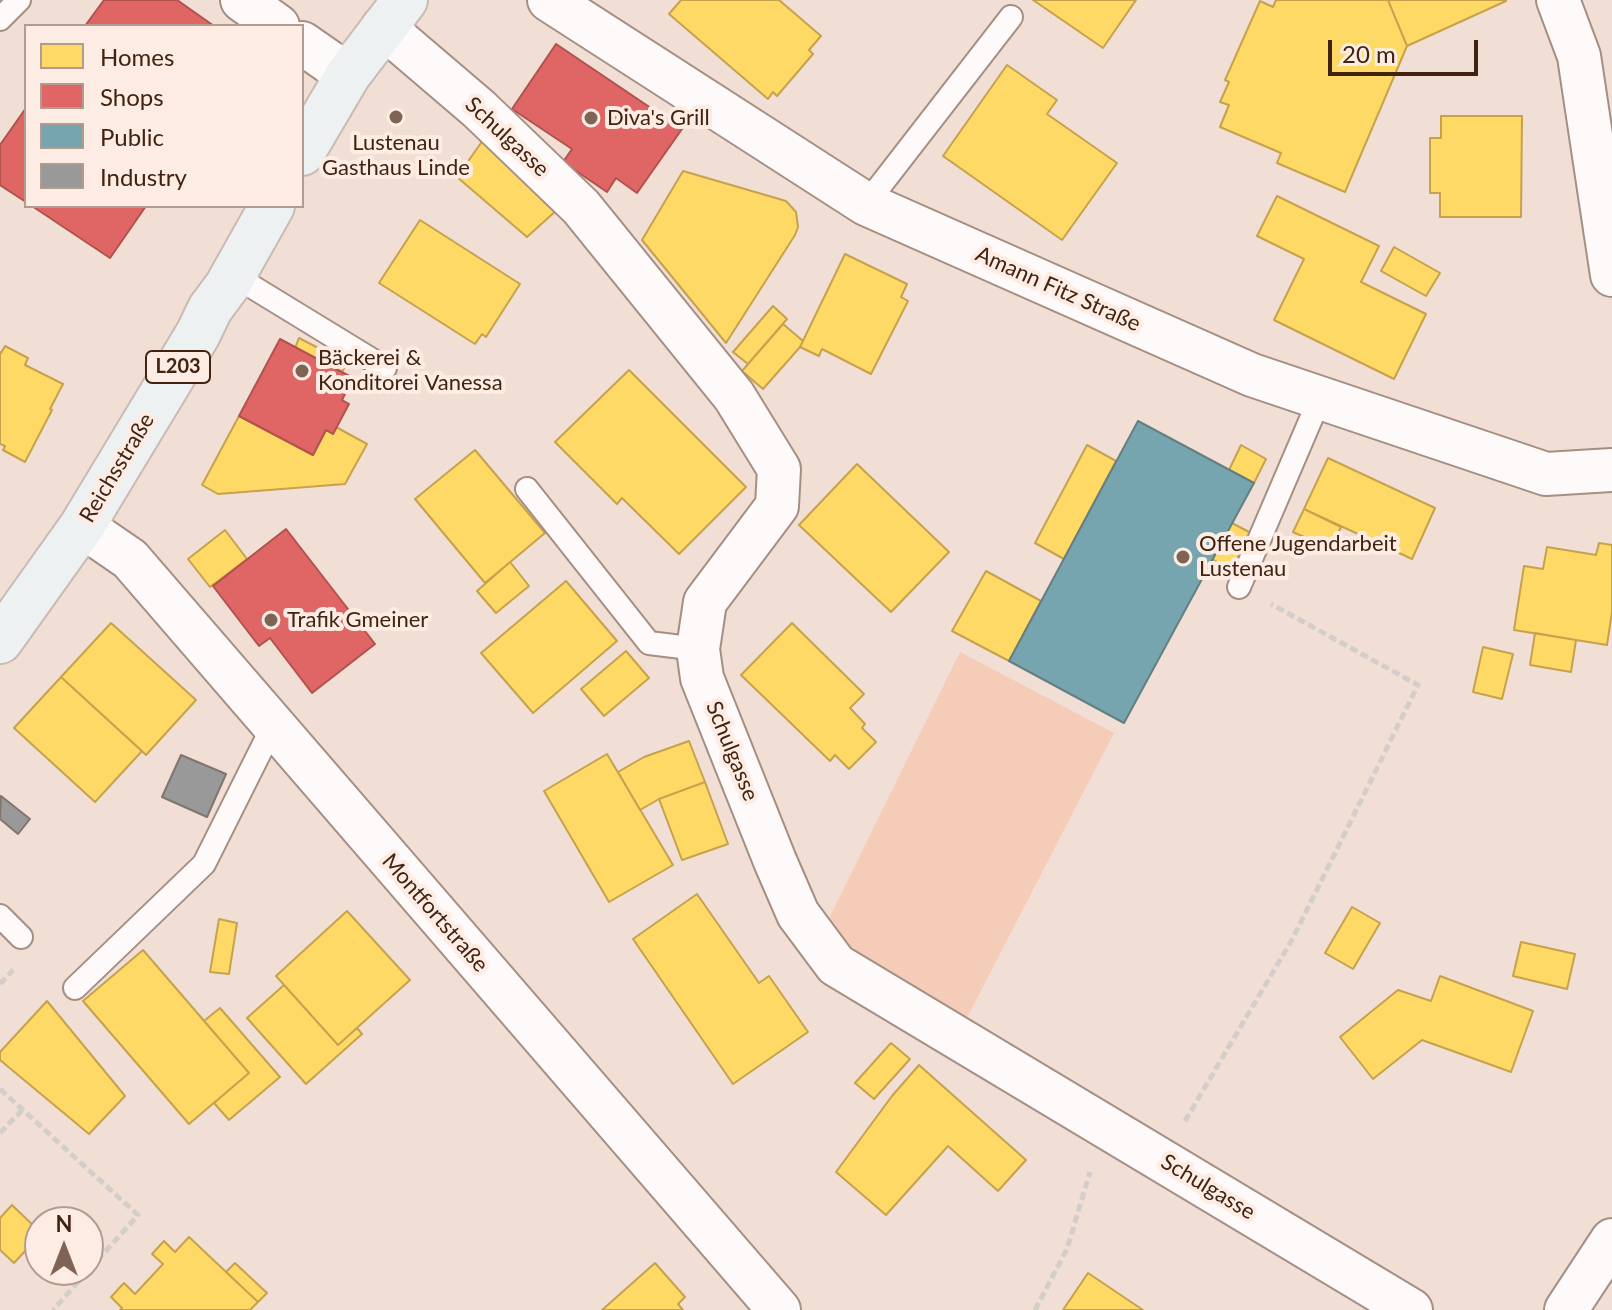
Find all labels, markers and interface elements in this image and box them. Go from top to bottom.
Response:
legend [24,24,304,208]
scale bar [1332,24,1482,74]
text: 20 m [1342,39,1396,68]
text: Homes [100,42,174,71]
text: Shops [100,82,164,111]
street label: Schulgasse [460,91,554,183]
place label: Diva's Grill [607,105,710,131]
marker: Lustenau Gasthaus Linde [387,108,405,126]
marker: Diva's Grill [582,109,600,127]
text: Public [100,122,164,151]
place label: Lustenau Gasthaus Linde [322,130,470,182]
text: Industry [100,162,187,191]
street label: Amann Fitz Straße [971,241,1145,337]
place label: Bäckerei & Konditorei Vanessa [318,345,503,396]
road number: L203 [146,351,210,383]
marker: Bäckerei & Konditorei Vanessa [293,362,311,380]
street label: Reichsstraße [74,409,160,527]
place label: Offene Jugendarbeit Lustenau [1199,531,1397,582]
marker: Offene Jugendarbeit Lustenau [1174,548,1192,566]
place label: Trafik Gmeiner [287,607,428,633]
marker: Trafik Gmeiner [262,611,280,629]
street label: Schulgasse [700,697,764,805]
street label: Montfortstraße [376,848,494,978]
street label: Schulgasse [1156,1149,1260,1225]
north arrow [24,1206,104,1286]
text: N [56,1210,72,1237]

